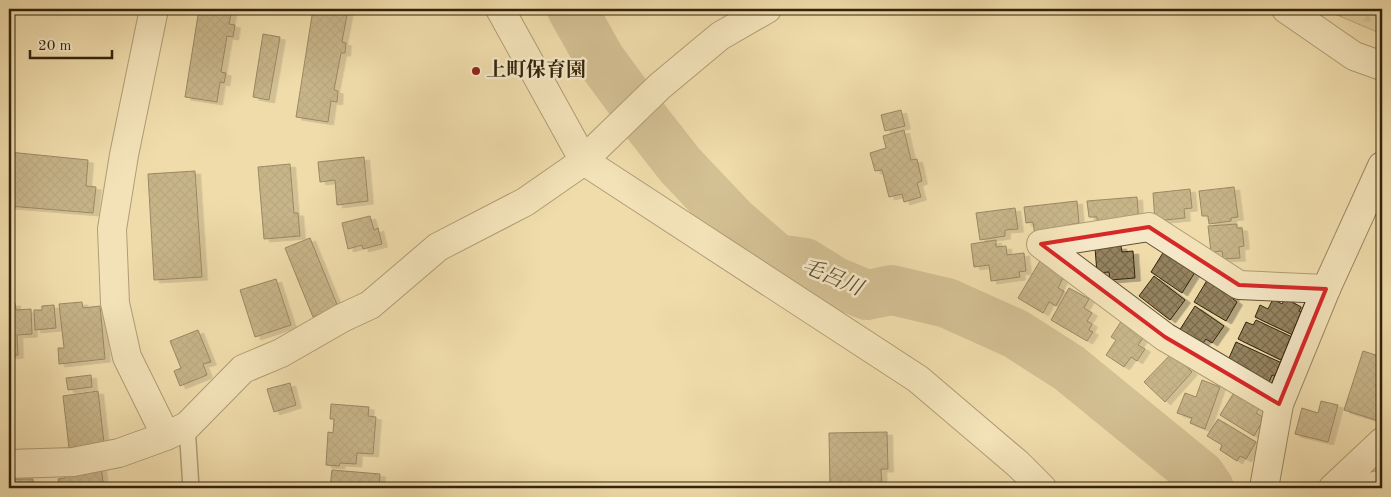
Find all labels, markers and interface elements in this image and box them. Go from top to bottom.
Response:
scale bar [30,28,112,60]
text: 20 m [38,39,72,54]
place label: 上町保育園 [486,59,586,81]
marker: 上町保育園 [470,65,482,77]
water label: 毛呂川 [799,254,868,301]

